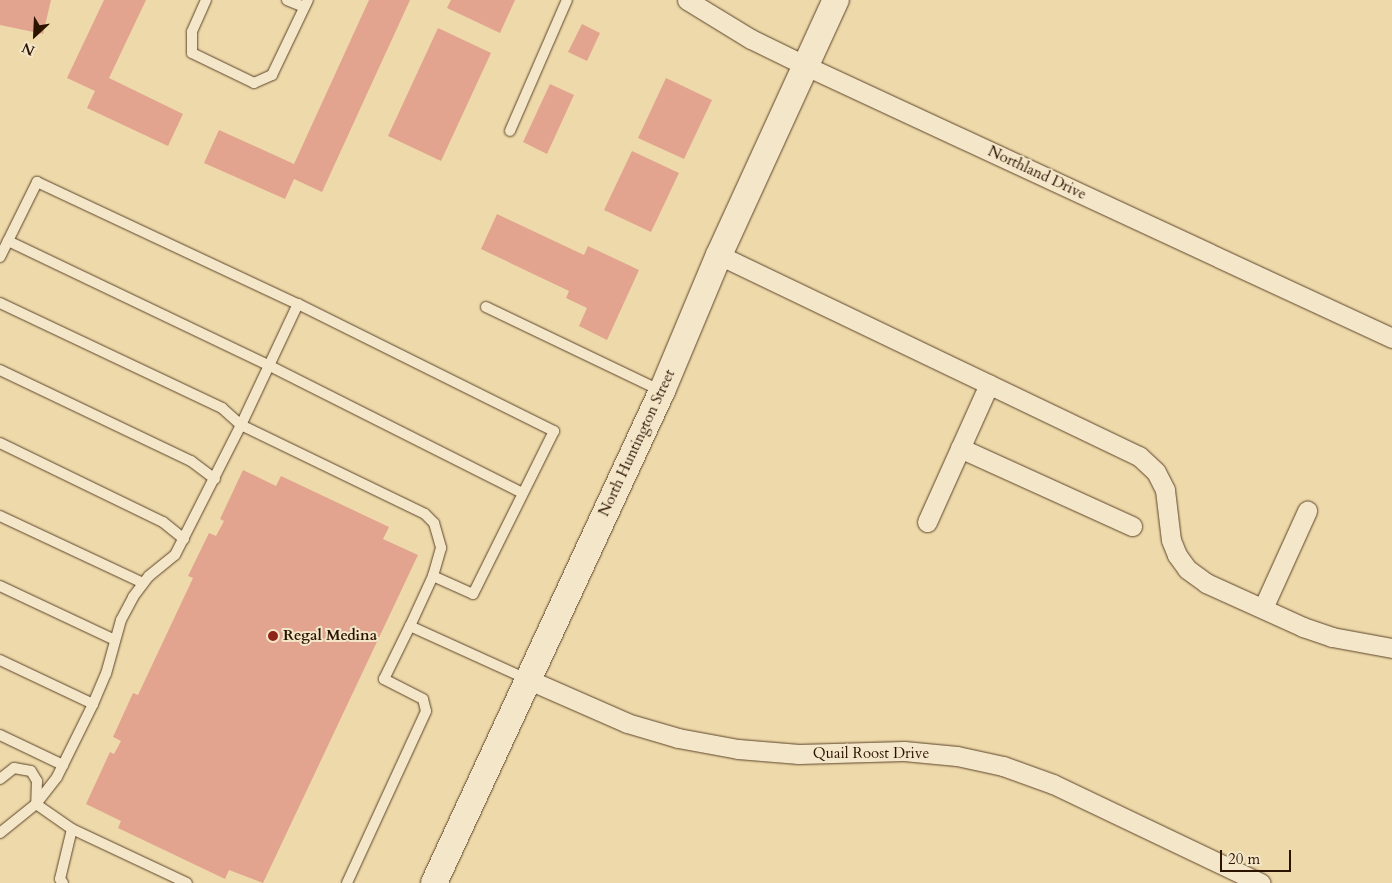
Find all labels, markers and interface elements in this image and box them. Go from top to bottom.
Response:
north arrow [10,10,60,60]
text: N [19,38,38,60]
street label: Northland Drive [985,142,1089,204]
street label: North Huntington Street [595,367,679,519]
place label: Regal Medina [283,627,377,645]
marker: Regal Medina [267,630,279,642]
street label: Quail Roost Drive [813,745,929,763]
scale bar [1222,840,1293,872]
text: 20 m [1228,849,1260,869]

